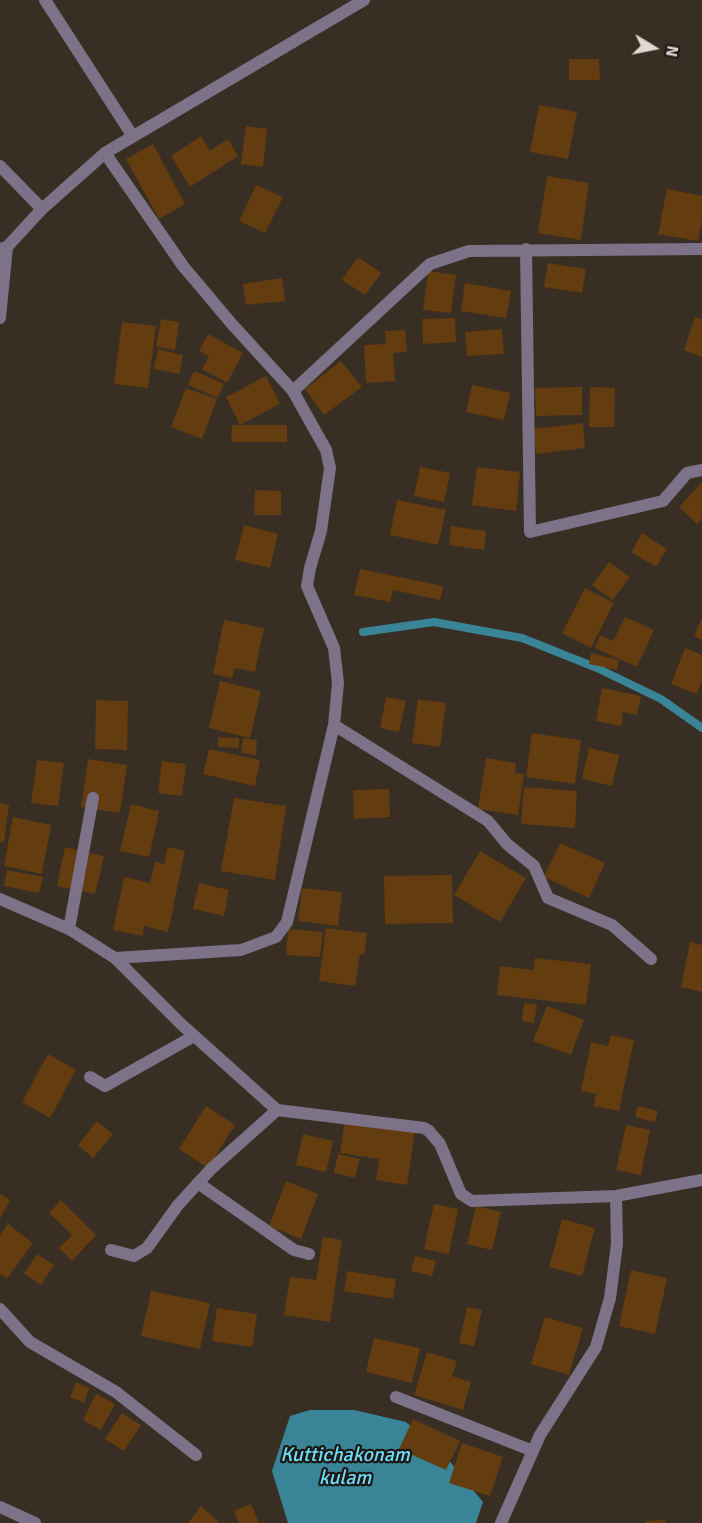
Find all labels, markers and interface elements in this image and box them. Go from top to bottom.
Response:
north arrow [624,18,684,78]
text: N [661,44,683,58]
water label: Kuttichakonam kulam [280,1444,410,1491]

